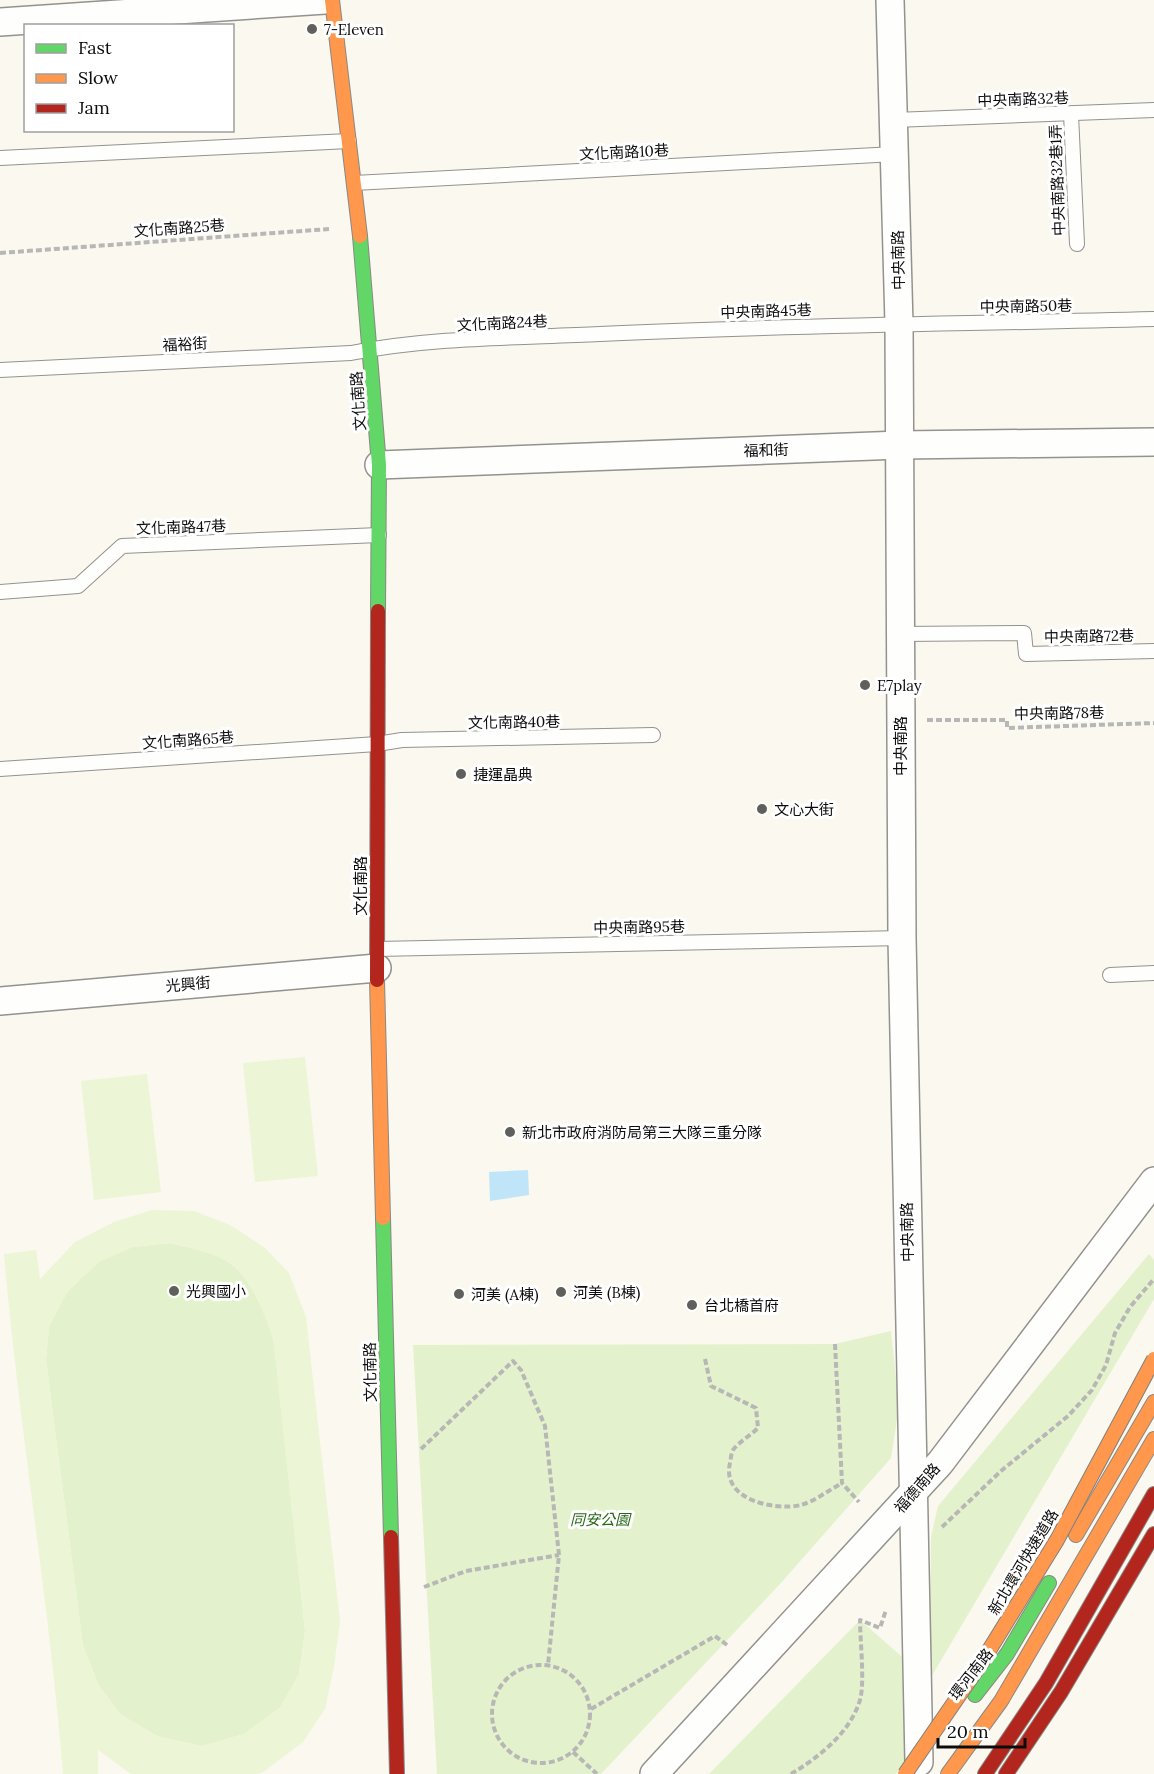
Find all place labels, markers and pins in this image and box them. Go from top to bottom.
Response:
place label: 7-Eleven [324,20,384,39]
marker: 7-Eleven [305,22,319,36]
place label: E7play [877,676,922,695]
marker: E7play [858,678,872,692]
place label: 捷運晶典 [473,765,533,784]
marker: 捷運晶典 [454,767,468,781]
place label: 文心大街 [774,800,834,819]
marker: 文心大街 [755,802,769,816]
place label: 新北市政府消防局第三大隊三重分隊 [522,1123,762,1142]
marker: 新北市政府消防局第三大隊三重分隊 [503,1125,517,1139]
place label: 光興國小 [186,1282,246,1301]
place label: 河美 (B棟) [573,1283,641,1303]
marker: 光興國小 [167,1284,181,1298]
place label: 河美 (A棟) [471,1285,539,1305]
marker: 河美 (B棟) [554,1285,568,1299]
marker: 河美 (A棟) [452,1287,466,1301]
place label: 台北橋首府 [704,1296,779,1315]
marker: 台北橋首府 [685,1298,699,1312]

